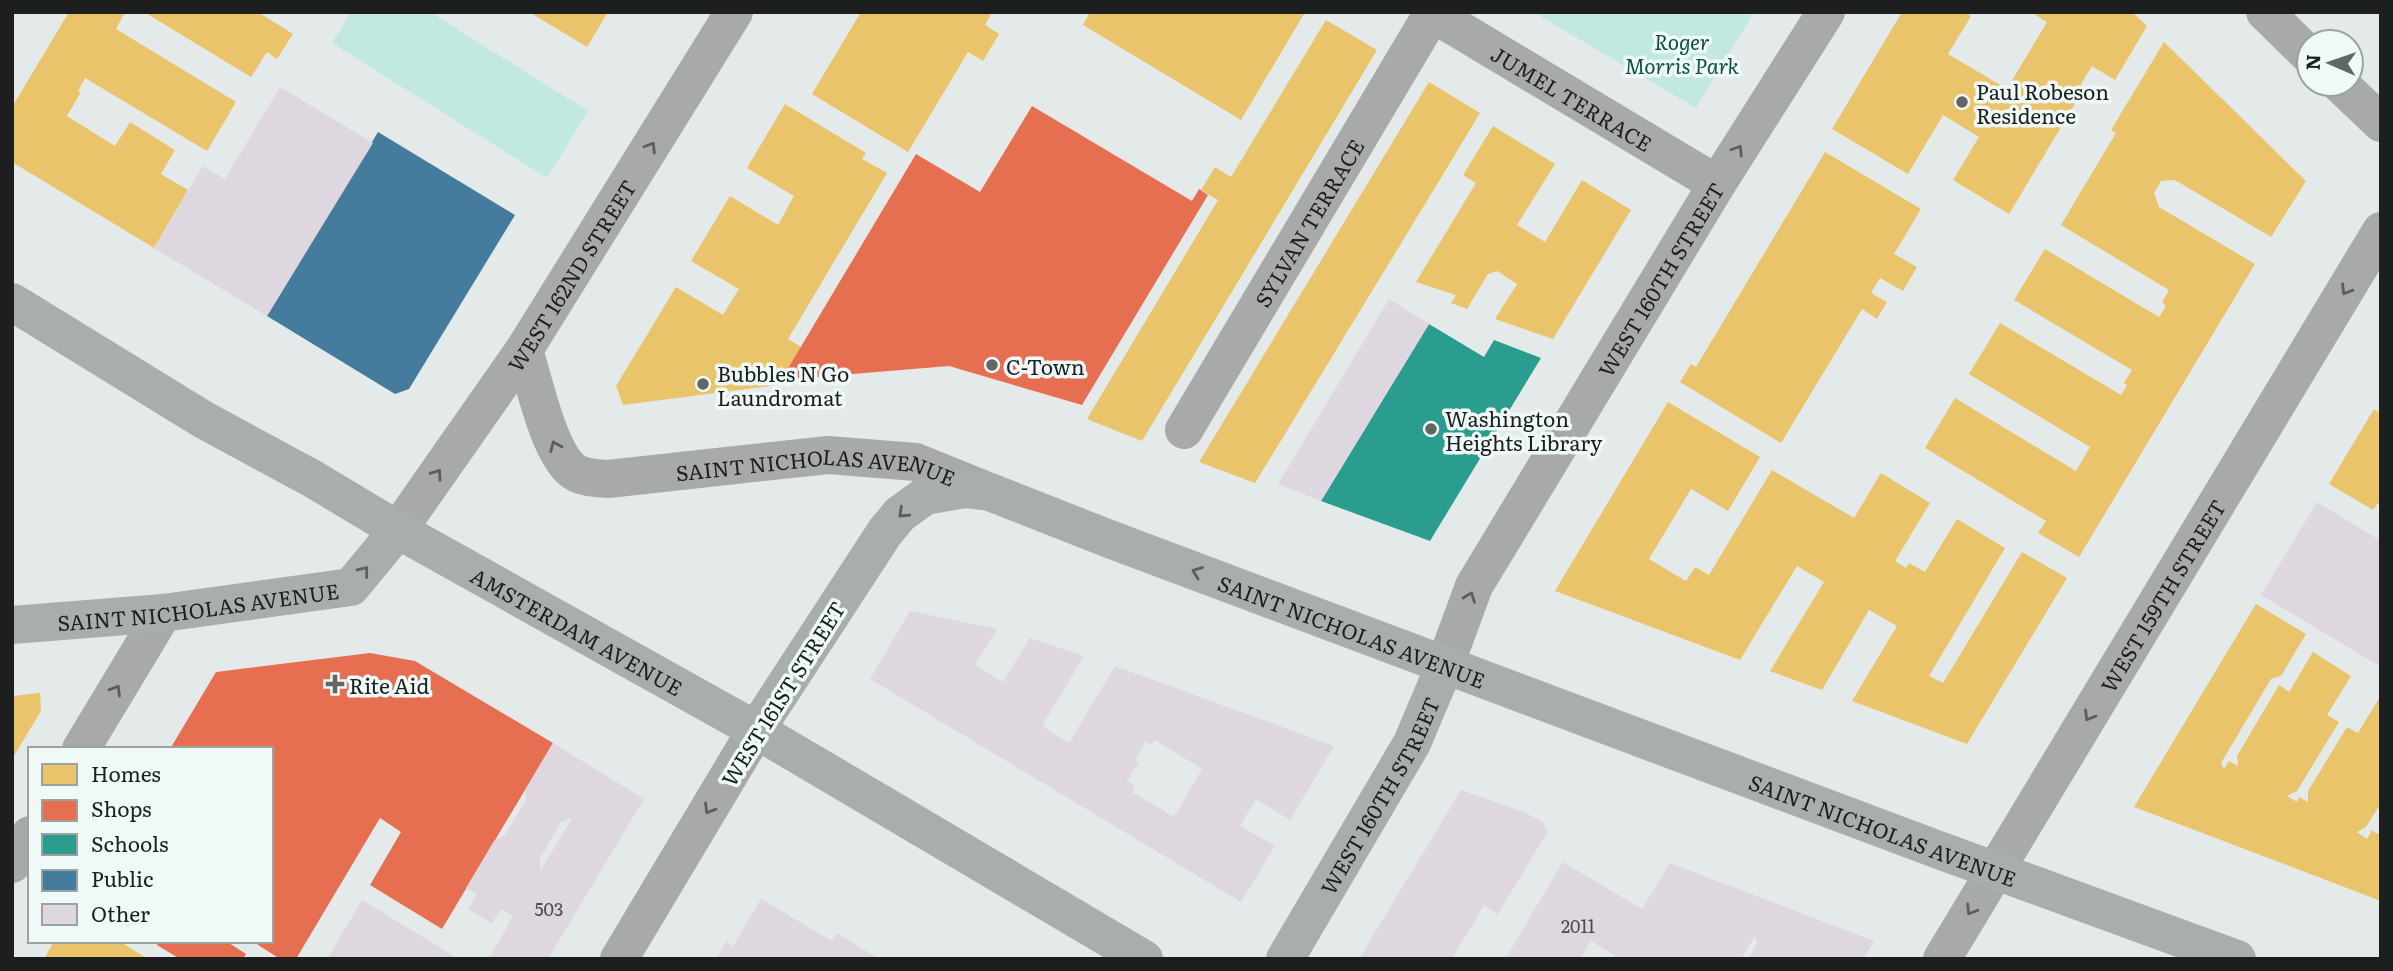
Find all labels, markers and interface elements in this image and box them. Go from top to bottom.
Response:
park label: Roger Morris Park [1625,25,1740,80]
north arrow [2295,28,2365,98]
street label: JUMEL TERRACE [1486,37,1659,158]
text: N [2298,54,2326,71]
place label: Paul Robeson Residence [1976,75,2109,130]
marker: Paul Robeson Residence [1954,94,1970,110]
street label: SYLVAN TERRACE [1246,132,1370,312]
one-way arrow [642,141,655,154]
one-way arrow [1730,145,1743,158]
street label: WEST 162ND STREET [499,173,642,377]
street label: WEST 160TH STREET [1589,176,1730,382]
one-way arrow [2341,282,2354,295]
place label: C-Town [1006,350,1085,381]
place label: Bubbles N Go Laundromat [717,357,849,412]
marker: C-Town [984,357,1000,373]
marker: Bubbles N Go Laundromat [695,376,711,392]
place label: Washington Heights Library [1445,402,1603,457]
marker: Washington Heights Library [1423,421,1439,437]
street label: SAINT NICHOLAS AVENUE [674,439,961,492]
one-way arrow [549,440,563,453]
one-way arrow [429,469,441,482]
street label: WEST 159TH STREET [2091,493,2232,697]
one-way arrow [898,504,911,517]
street label: AMSTERDAM AVENUE [466,559,689,702]
one-way arrow [1192,566,1204,580]
street label: SAINT NICHOLAS AVENUE [1214,566,1490,694]
one-way arrow [356,567,369,579]
street label: SAINT NICHOLAS AVENUE [56,573,341,637]
one-way arrow [1462,592,1476,604]
street label: WEST 161ST STREET [712,595,852,791]
place label: Rite Aid [349,669,430,700]
marker: Rite Aid [327,676,343,692]
one-way arrow [108,685,121,698]
street label: WEST 160TH STREET [1311,691,1446,900]
one-way arrow [2085,708,2098,721]
legend [28,747,273,943]
text: Homes [91,757,161,788]
street label: SAINT NICHOLAS AVENUE [1745,765,2021,893]
text: Shops [91,792,152,823]
one-way arrow [704,802,717,815]
text: Schools [91,827,169,858]
text: Public [91,862,153,893]
house number: 503 [534,895,564,922]
text: Other [91,897,150,928]
one-way arrow [1967,903,1980,916]
house number: 2011 [1561,912,1595,939]

